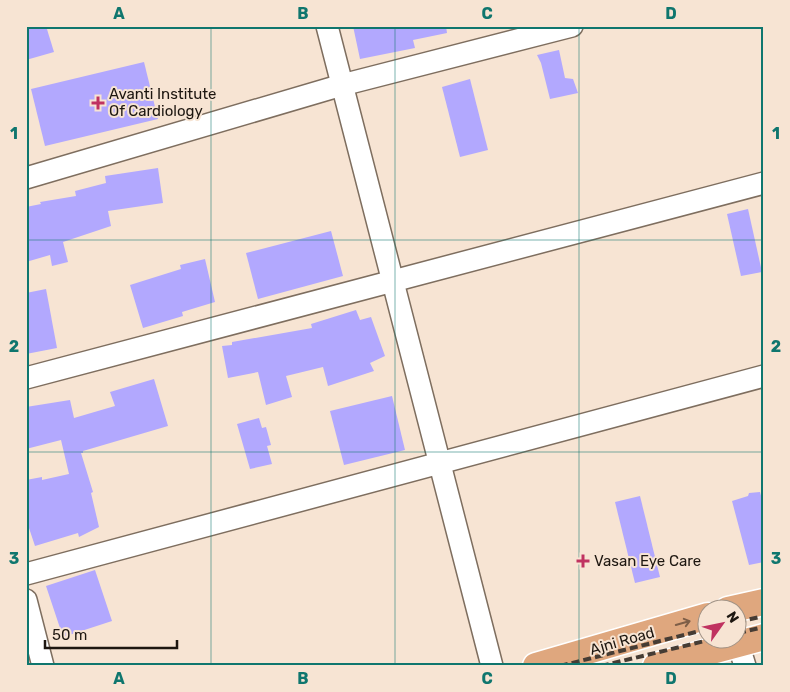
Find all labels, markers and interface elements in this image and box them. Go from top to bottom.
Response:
text: A [113,4,125,23]
text: B [297,4,309,23]
text: C [481,4,493,23]
text: D [665,4,677,23]
place label: Avanti Institute Of Cardiology [109,85,217,120]
marker: Avanti Institute Of Cardiology [91,96,105,110]
text: 1 [10,124,18,143]
text: 1 [772,124,780,143]
text: 2 [9,337,19,356]
text: 2 [771,337,781,356]
text: 3 [9,549,19,568]
text: 3 [771,549,781,568]
place label: Vasan Eye Care [594,552,701,570]
marker: Vasan Eye Care [576,554,590,568]
north arrow [698,600,748,650]
text: N [723,608,742,626]
scale bar [45,617,178,649]
one-way arrow [675,617,691,627]
street label: Ajni Road [588,623,656,659]
text: 50 m [52,626,87,644]
text: A [113,669,125,688]
text: B [297,669,309,688]
text: C [481,669,493,688]
text: D [665,669,677,688]

